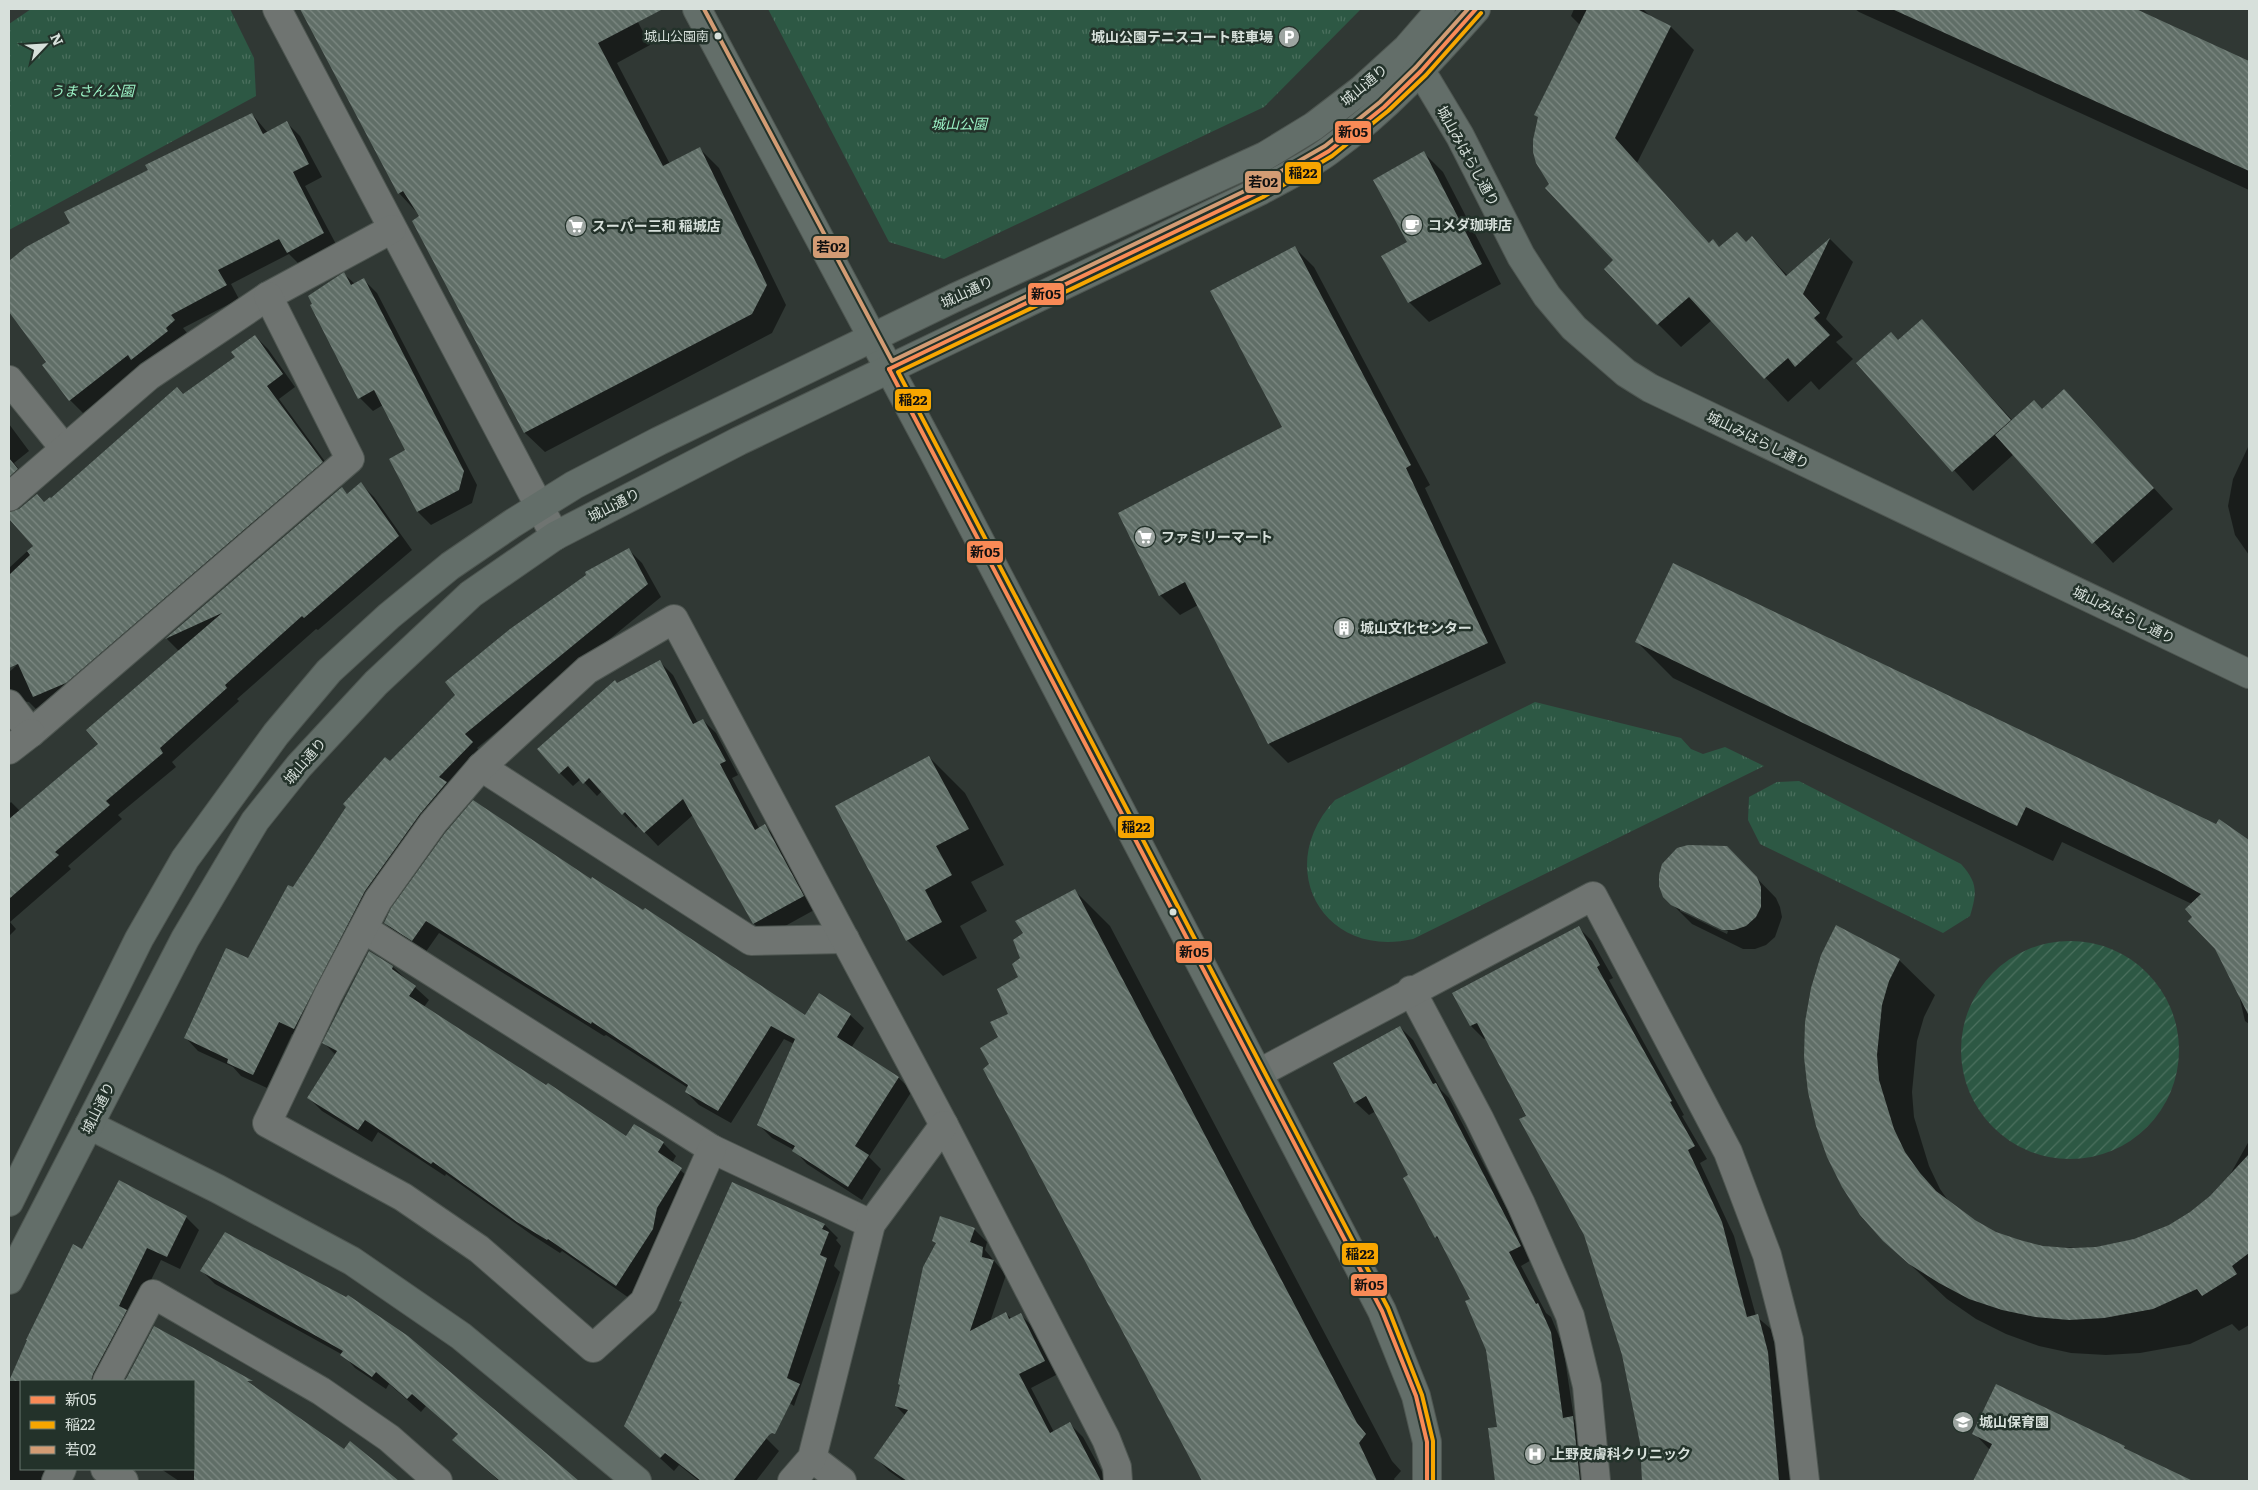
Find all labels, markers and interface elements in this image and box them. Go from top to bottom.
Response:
north arrow [20,20,70,70]
parking icon: 城山公園テニスコート駐車場 [1277,25,1301,49]
place label: 城山公園南 [644,26,709,45]
place label: 城山公園テニスコート駐車場 [1091,26,1273,46]
text: N [46,30,69,49]
marker: 城山公園南 [713,31,723,41]
street label: 城山通り [1335,59,1391,110]
park label: うまさん公園 [50,80,136,100]
street label: 城山みはらし通り [1433,102,1505,209]
park label: 城山公園 [931,113,989,133]
line badge: 新05 [1334,120,1372,144]
text: 新05 [1338,121,1368,141]
line badge: 稲22 [1284,161,1322,185]
text: 稲22 [1288,162,1318,182]
line badge: 若02 [1244,170,1282,194]
text: 若02 [1248,171,1278,191]
cafe icon: コメダ珈琲店 [1400,213,1424,237]
supermarket icon: スーパー三和 稲城店 [564,214,588,238]
place label: コメダ珈琲店 [1428,214,1512,234]
place label: スーパー三和 稲城店 [592,215,721,235]
line badge: 若02 [812,235,850,259]
text: 若02 [816,236,846,256]
street label: 城山通り [937,270,996,312]
line badge: 新05 [1027,282,1065,306]
text: 新05 [1031,283,1061,303]
line badge: 稲22 [894,388,932,412]
text: 稲22 [898,389,928,409]
street label: 城山みはらし通り [1704,406,1813,473]
street label: 城山通り [584,482,643,526]
supermarket icon: ファミリーマート [1133,525,1157,549]
place label: ファミリーマート [1161,526,1273,546]
line badge: 新05 [966,540,1004,564]
text: 新05 [970,541,1000,561]
street label: 城山みはらし通り [2070,581,2179,648]
building icon: 城山文化センター [1332,616,1356,640]
place label: 城山文化センター [1360,617,1472,637]
street label: 城山通り [278,733,330,788]
line badge: 稲22 [1117,815,1155,839]
text: 稲22 [1121,816,1151,836]
unlabelled marker [1168,907,1178,917]
line badge: 新05 [1175,940,1213,964]
text: 新05 [1179,941,1209,961]
street label: 城山通り [75,1078,119,1137]
line badge: 稲22 [1341,1242,1379,1266]
text: 稲22 [1345,1243,1375,1263]
line badge: 新05 [1350,1273,1388,1297]
text: 新05 [1354,1274,1384,1294]
legend [20,1380,195,1470]
text: 新05 [65,1387,97,1410]
school or university icon: 城山保育園 [1951,1410,1975,1434]
place label: 城山保育園 [1979,1411,2049,1431]
text: 稲22 [65,1412,96,1435]
text: 若02 [65,1437,97,1460]
hospital icon: 上野皮膚科クリニック [1523,1442,1547,1466]
place label: 上野皮膚科クリニック [1551,1443,1691,1463]

